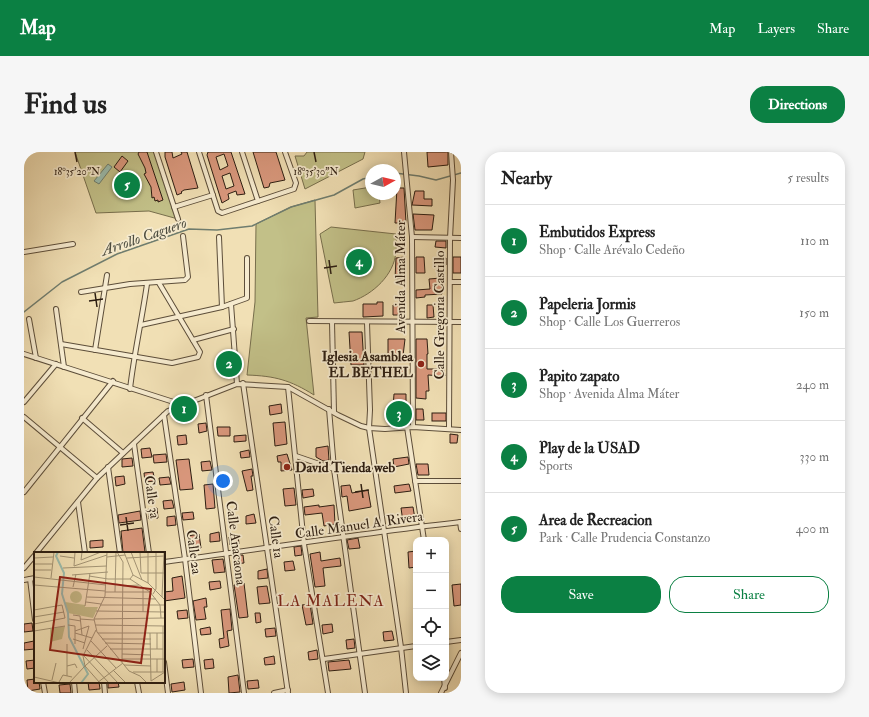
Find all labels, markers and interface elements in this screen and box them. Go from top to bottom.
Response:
text: Map [20,16,56,40]
text: Map [709,20,735,37]
text: Layers [757,20,795,37]
text: Share [817,20,849,37]
button: Directions [750,86,845,123]
text: Find us [24,87,107,122]
north arrow [365,164,401,200]
text: 18°35'20"N [54,166,100,178]
text: 18°35'30"N [294,166,338,178]
text: Nearby [501,168,552,189]
pin: 5 [114,170,140,200]
text: 5 results [787,170,829,186]
water label: Arrollo Caguero [97,213,189,261]
street label: Avenida Alma Máter [392,219,409,335]
text: Embutidos Express [539,223,655,242]
text: 1 [512,233,516,249]
text: 110 m [800,233,829,249]
text: Shop · Calle Arévalo Cedeño [539,242,685,258]
pin: 4 [346,247,372,277]
street label: Calle Gregoria Castillo [431,250,448,379]
text: Papeleria Jormis [539,295,636,314]
text: 2 [511,305,517,321]
text: 150 m [799,305,829,321]
text: Shop · Calle Los Guerreros [539,314,680,330]
place label: Iglesia Asamblea EL BETHEL [322,348,414,381]
pin: 2 [216,349,242,379]
marker: Iglesia Asamblea EL BETHEL [416,359,426,369]
text: Papito zapato [539,367,619,386]
text: 3 [512,377,517,393]
text: 240 m [796,377,829,393]
text: Shop · Avenida Alma Máter [539,386,679,402]
pin: 1 [171,394,197,424]
pin: 3 [386,399,412,429]
text: Play de la USAD [539,439,640,458]
text: 4 [510,449,518,465]
text: 330 m [800,449,829,465]
text: Sports [539,458,573,474]
place label: David Tienda web [295,459,395,476]
marker: David Tienda web [282,462,292,472]
your location [213,471,233,491]
street label: Calle 3a [141,475,163,520]
street label: Calle Anacaona [222,500,250,586]
street label: Calle Manuel A. Rivera [294,508,424,542]
text: Area de Recreacion [539,511,652,530]
street label: Calle 1a [265,515,287,560]
text: 5 [511,521,517,537]
text: 400 m [796,521,829,537]
street label: Calle 2a [182,529,206,576]
text: Park · Calle Prudencia Constanzo [539,530,710,546]
map controls [413,537,449,681]
button: + [413,537,449,573]
inset map [34,552,165,683]
button: − [413,573,449,609]
button: Save [501,576,661,613]
button: Share [669,576,829,613]
district label: LA MALENA [277,591,385,611]
button: locate [413,609,449,645]
button: layers [413,645,449,681]

